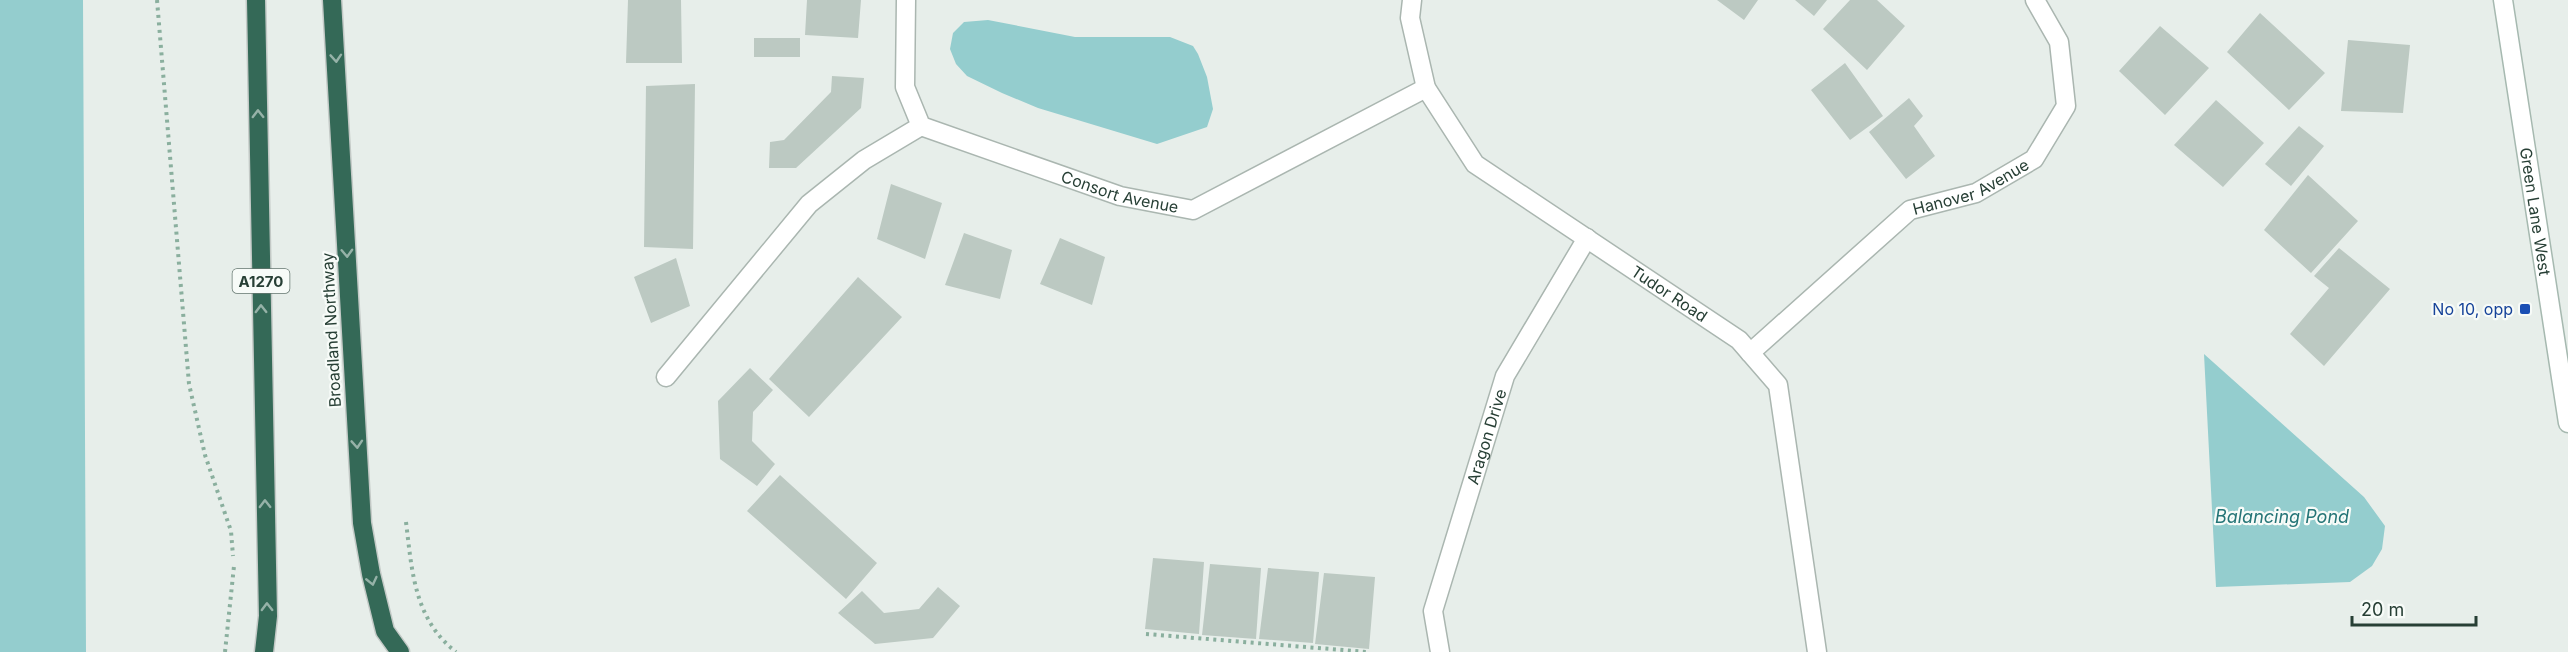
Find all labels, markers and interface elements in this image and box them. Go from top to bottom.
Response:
one-way arrow [329,54,342,63]
one-way arrow [252,109,264,118]
street label: Green Lane West [2516,146,2555,277]
street label: Hanover Avenue [1911,154,2032,219]
street label: Consort Avenue [1059,166,1180,217]
one-way arrow [341,249,354,258]
street label: Broadland Northway [317,252,345,408]
street label: Tudor Road [1628,261,1711,326]
road number: A1270 [232,269,290,293]
place label: No 10, opp [2432,299,2513,319]
marker: No 10, opp [2518,302,2532,316]
one-way arrow [255,304,267,313]
street label: Aragon Drive [1462,386,1511,487]
one-way arrow [350,439,363,448]
one-way arrow [259,499,272,508]
water label: Balancing Pond [2215,506,2349,527]
one-way arrow [365,576,378,586]
scale bar [2352,589,2476,627]
text: 20 m [2361,599,2404,620]
one-way arrow [261,603,273,612]

